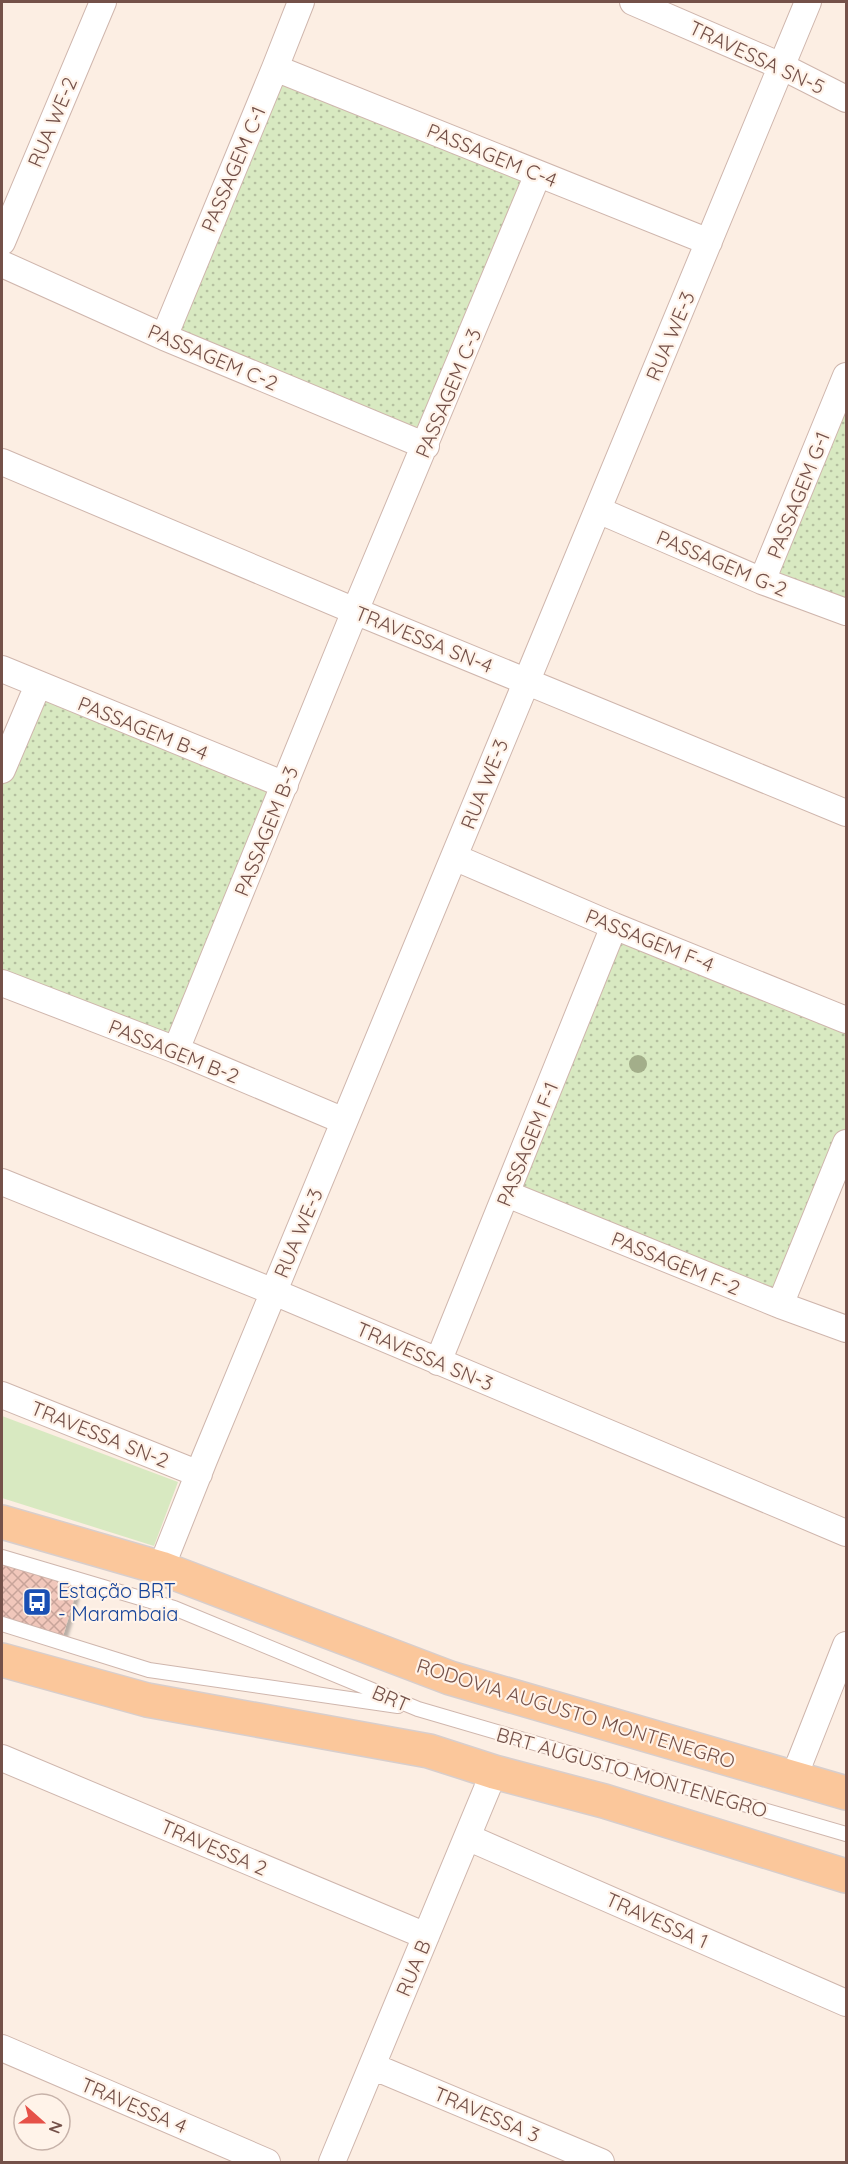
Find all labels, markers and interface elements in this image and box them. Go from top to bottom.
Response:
street label: TRAVESSA SN-5 [685,15,829,99]
street label: RUA WE-2 [22,73,82,171]
street label: PASSAGEM C-1 [195,102,271,236]
street label: PASSAGEM C-4 [423,118,561,192]
street label: RUA WE-3 [640,288,700,384]
street label: PASSAGEM C-2 [144,318,282,396]
street label: PASSAGEM C-3 [410,325,486,461]
street label: PASSAGEM G-1 [761,428,835,562]
street label: PASSAGEM G-2 [653,524,791,602]
street label: TRAVESSA SN-4 [352,600,496,678]
street label: PASSAGEM B-4 [74,691,212,765]
street label: RUA WE-3 [455,735,513,833]
street label: PASSAGEM B-3 [229,762,303,900]
street label: PASSAGEM F-4 [582,903,718,977]
street label: PASSAGEM B-2 [105,1013,243,1089]
street label: PASSAGEM F-1 [491,1078,563,1210]
street label: RUA WE-3 [268,1185,328,1281]
street label: PASSAGEM F-2 [608,1226,744,1300]
street label: TRAVESSA SN-3 [353,1316,497,1396]
street label: TRAVESSA SN-2 [27,1395,173,1473]
place label: Estação BRT - Marambaia [58,1578,178,1626]
bus stop icon: Estação BRT - Marambaia [21,1586,53,1618]
street label: RODOVIA AUGUSTO MONTENEGRO [414,1653,738,1773]
street label: BRT [369,1679,413,1717]
street label: BRT AUGUSTO MONTENEGRO [494,1721,770,1823]
street label: TRAVESSA 2 [157,1813,271,1881]
street label: TRAVESSA 1 [602,1886,712,1954]
street label: RUA B [390,1936,436,2000]
street label: TRAVESSA 4 [77,2071,191,2139]
street label: TRAVESSA 3 [430,2080,544,2148]
north arrow [12,2092,72,2152]
text: N [45,2118,67,2136]

